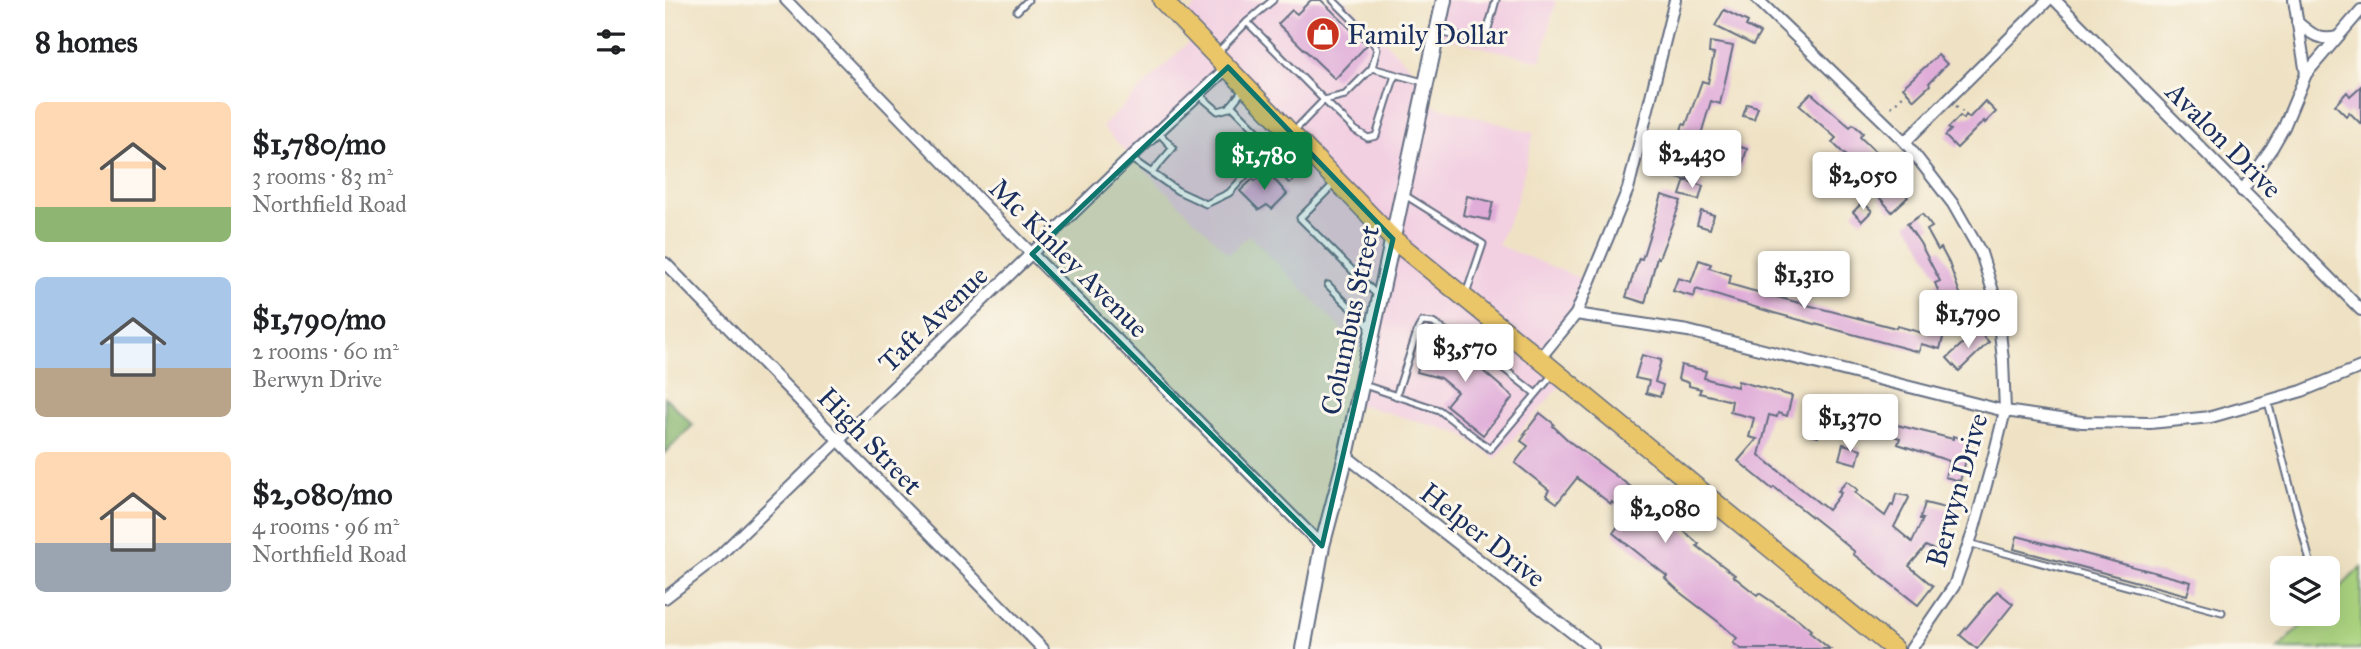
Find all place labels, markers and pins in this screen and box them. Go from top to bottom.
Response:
shop icon: Family Dollar [1304,15,1342,53]
place label: Family Dollar [1347,17,1508,52]
pin: $2,430 [1635,130,1749,190]
pin: $1,780 [1207,132,1321,192]
pin: $2,050 [1806,152,1920,212]
pin: $1,310 [1747,252,1861,311]
pin: $1,790 [1911,290,2025,350]
pin: $3,570 [1408,324,1522,384]
pin: $1,370 [1793,394,1907,454]
pin: $2,080 [1608,486,1722,545]

